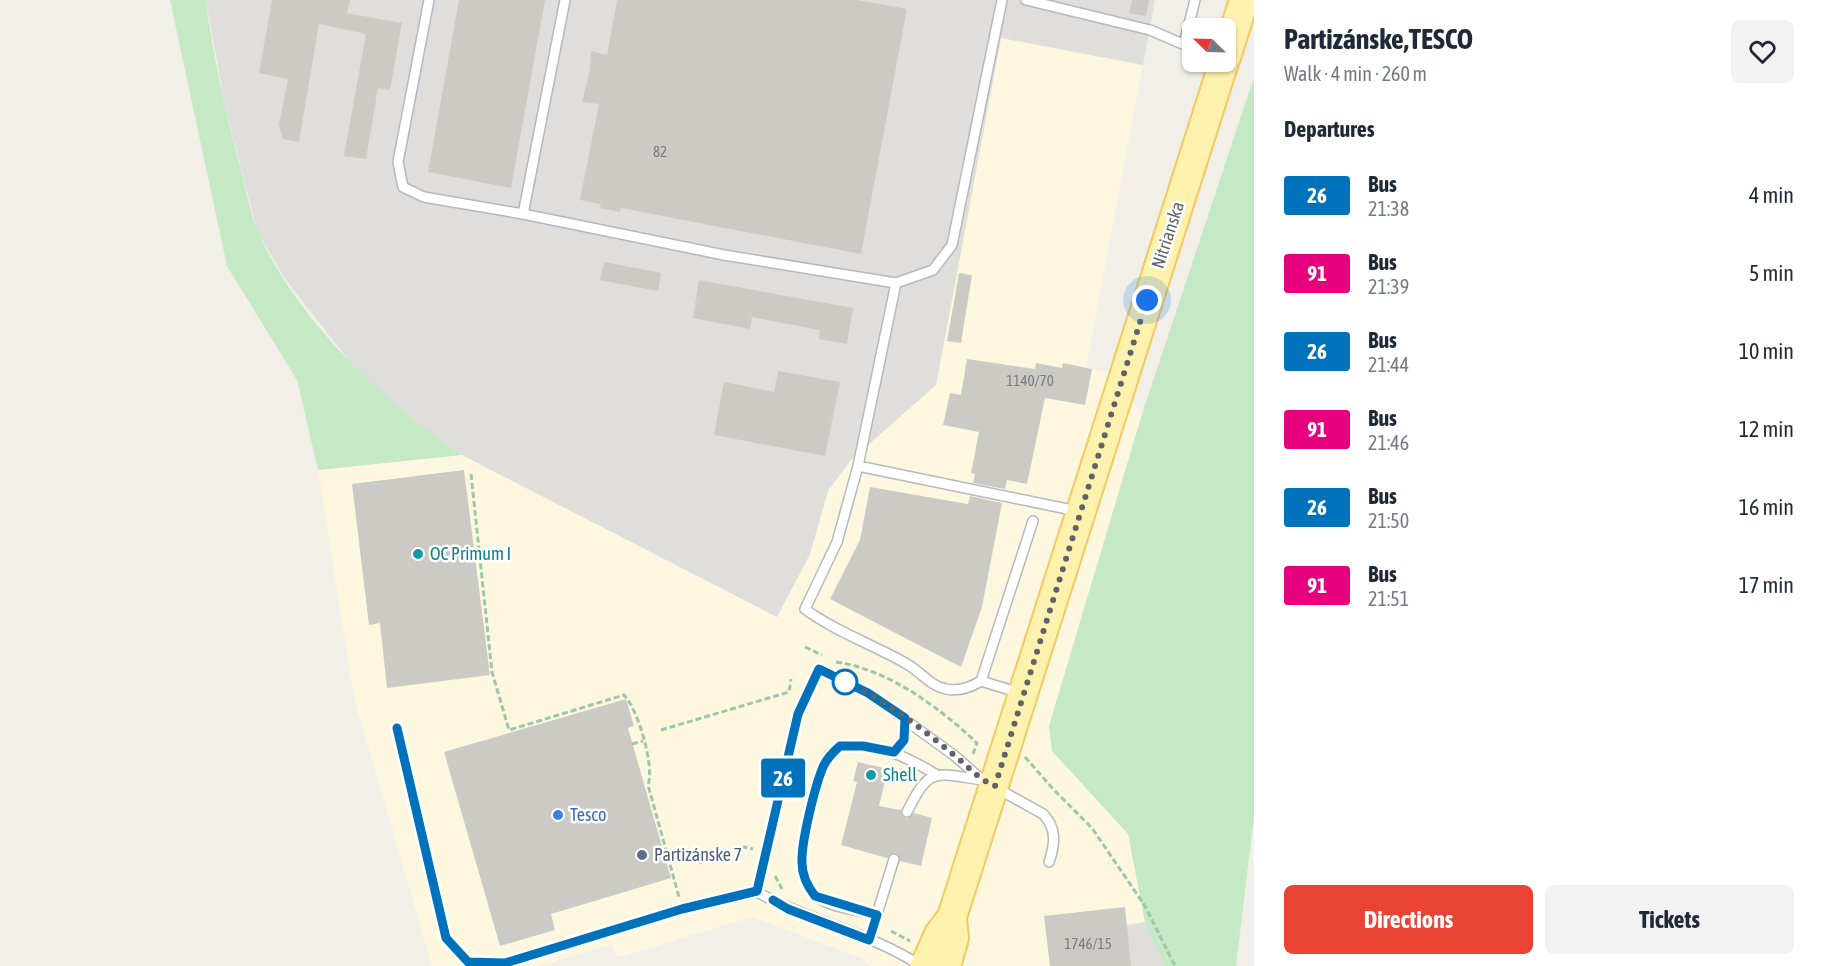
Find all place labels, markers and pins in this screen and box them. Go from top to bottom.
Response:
place label: OC Primum I [430,543,511,564]
marker: OC Primum I [411,547,425,561]
unlabelled marker [832,669,858,695]
place label: Shell [883,764,917,785]
marker: Shell [864,768,878,782]
place label: Tesco [570,804,606,825]
marker: Tesco [551,808,565,822]
place label: Partizánske 7 [654,844,742,865]
marker: Partizánske 7 [635,848,649,862]

